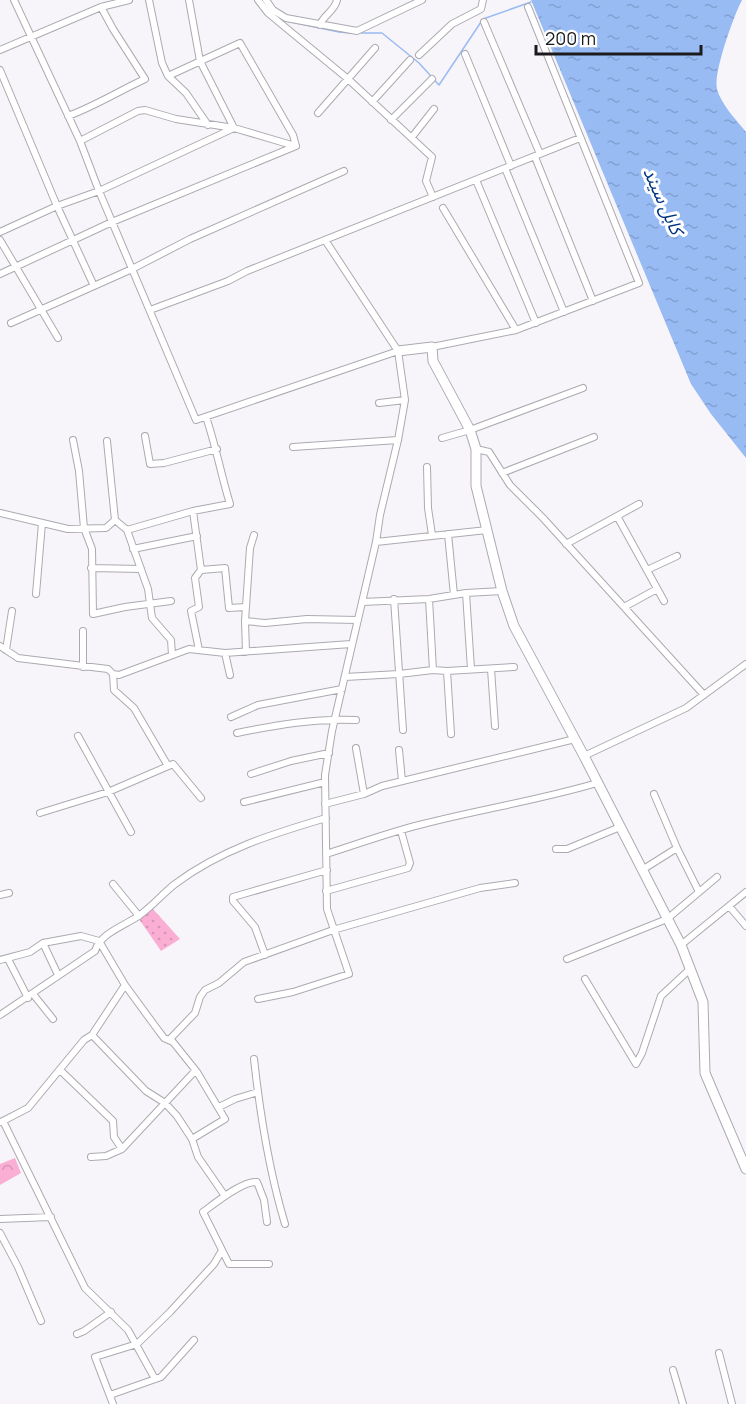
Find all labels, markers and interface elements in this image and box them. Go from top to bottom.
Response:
scale bar [536,18,701,56]
text: 200 m [545,26,596,50]
water label: کابل سيند [639,163,691,241]

